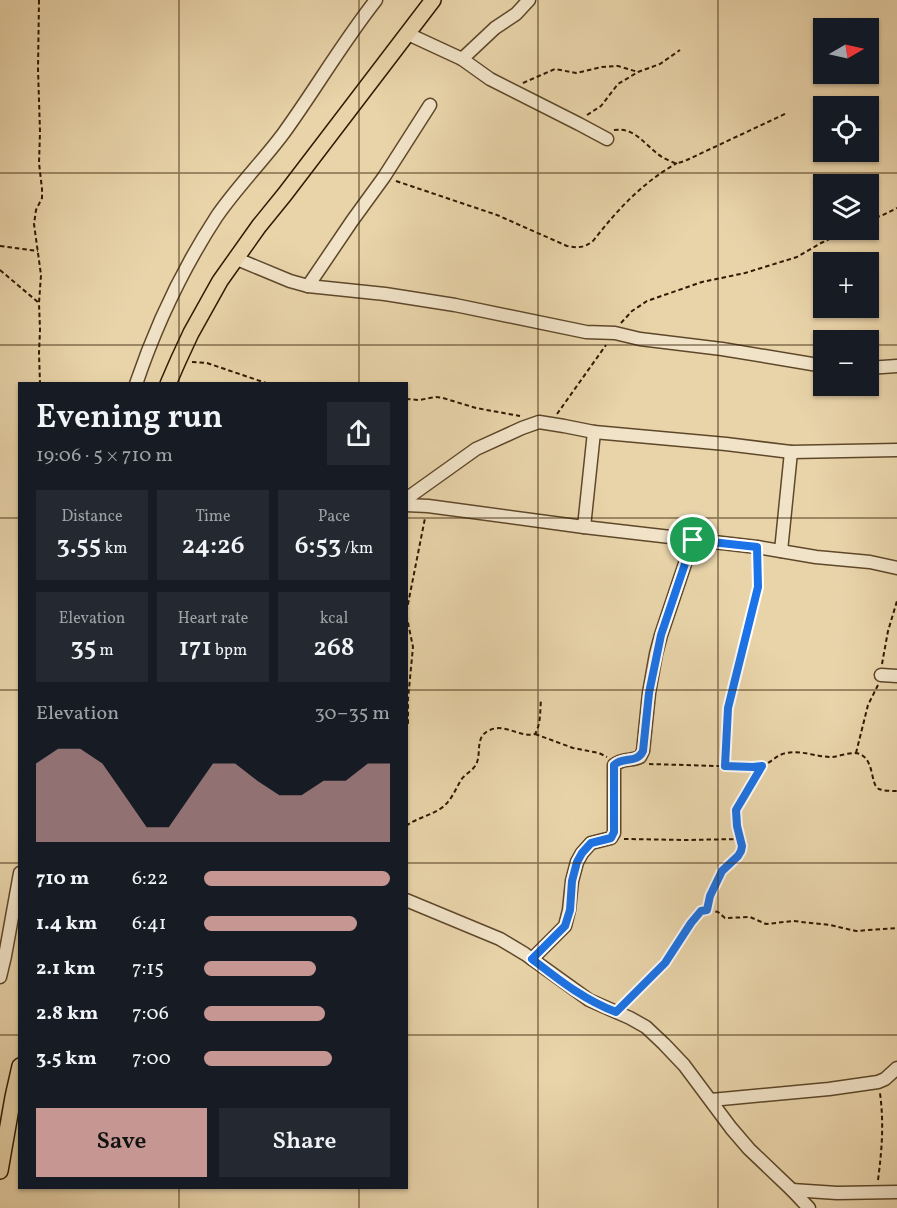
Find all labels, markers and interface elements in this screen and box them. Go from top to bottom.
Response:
north arrow [813,18,879,84]
map controls [813,18,879,396]
button: locate [813,96,879,162]
button: layers [813,174,879,240]
button: + [813,252,879,318]
button: − [813,330,879,396]
text: Evening run [36,396,223,442]
button: share [327,402,390,465]
text: 19:06 · 5 × 710 m [36,442,173,470]
text: Distance [61,506,123,528]
text: Time [195,506,231,528]
text: Pace [318,506,350,528]
pin [667,514,718,565]
icon: arrive [676,523,709,556]
text: 3.55 [57,528,101,564]
text: 24:26 [181,528,245,564]
text: 6:53 [295,528,341,564]
text: km [101,538,127,560]
text: /km [341,538,373,560]
text: Elevation [59,608,125,630]
text: Heart rate [178,608,248,630]
text: kcal [320,608,348,630]
text: 35 [70,630,96,666]
text: 171 [179,630,212,666]
text: 268 [313,630,355,666]
text: m [96,640,114,662]
text: bpm [212,640,247,662]
text: Elevation [36,700,119,728]
text: 30–35 m [315,700,390,728]
text: 710 m [36,865,89,893]
text: 6:22 [132,865,168,893]
text: 1.4 km [36,910,97,938]
text: 6:41 [132,910,167,938]
text: 2.1 km [36,955,96,983]
text: 7:15 [132,955,164,983]
text: 2.8 km [36,1000,98,1028]
text: 7:06 [132,1000,169,1028]
text: 3.5 km [36,1045,97,1073]
text: 7:00 [132,1045,171,1073]
button: Save [36,1108,207,1177]
button: Share [219,1108,390,1177]

